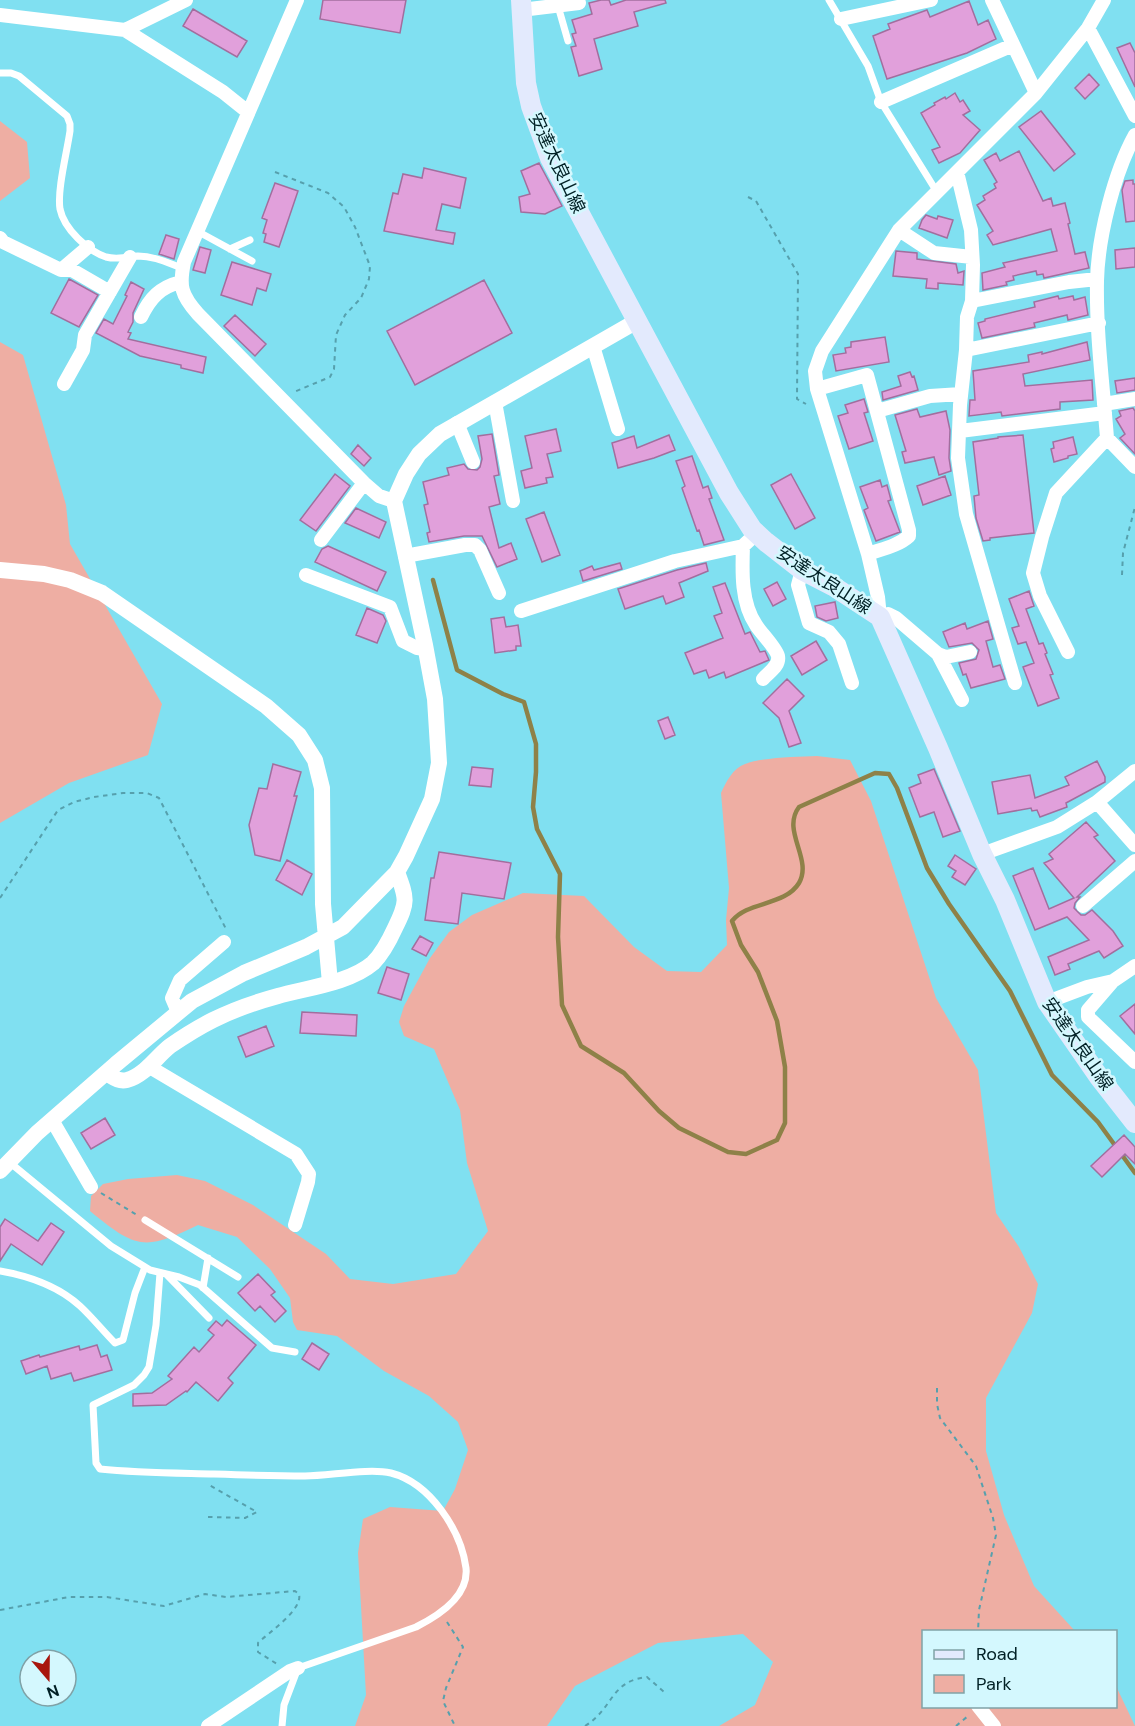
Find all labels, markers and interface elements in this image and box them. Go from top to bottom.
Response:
street label: 安達太良山線 [523,109,591,217]
street label: 安達太良山線 [772,541,876,619]
street label: 安達太良山線 [1037,993,1119,1095]
legend [922,1630,1117,1708]
text: Road [976,1642,1018,1666]
north arrow [18,1648,78,1708]
text: Park [976,1672,1012,1696]
text: N [44,1680,62,1703]

